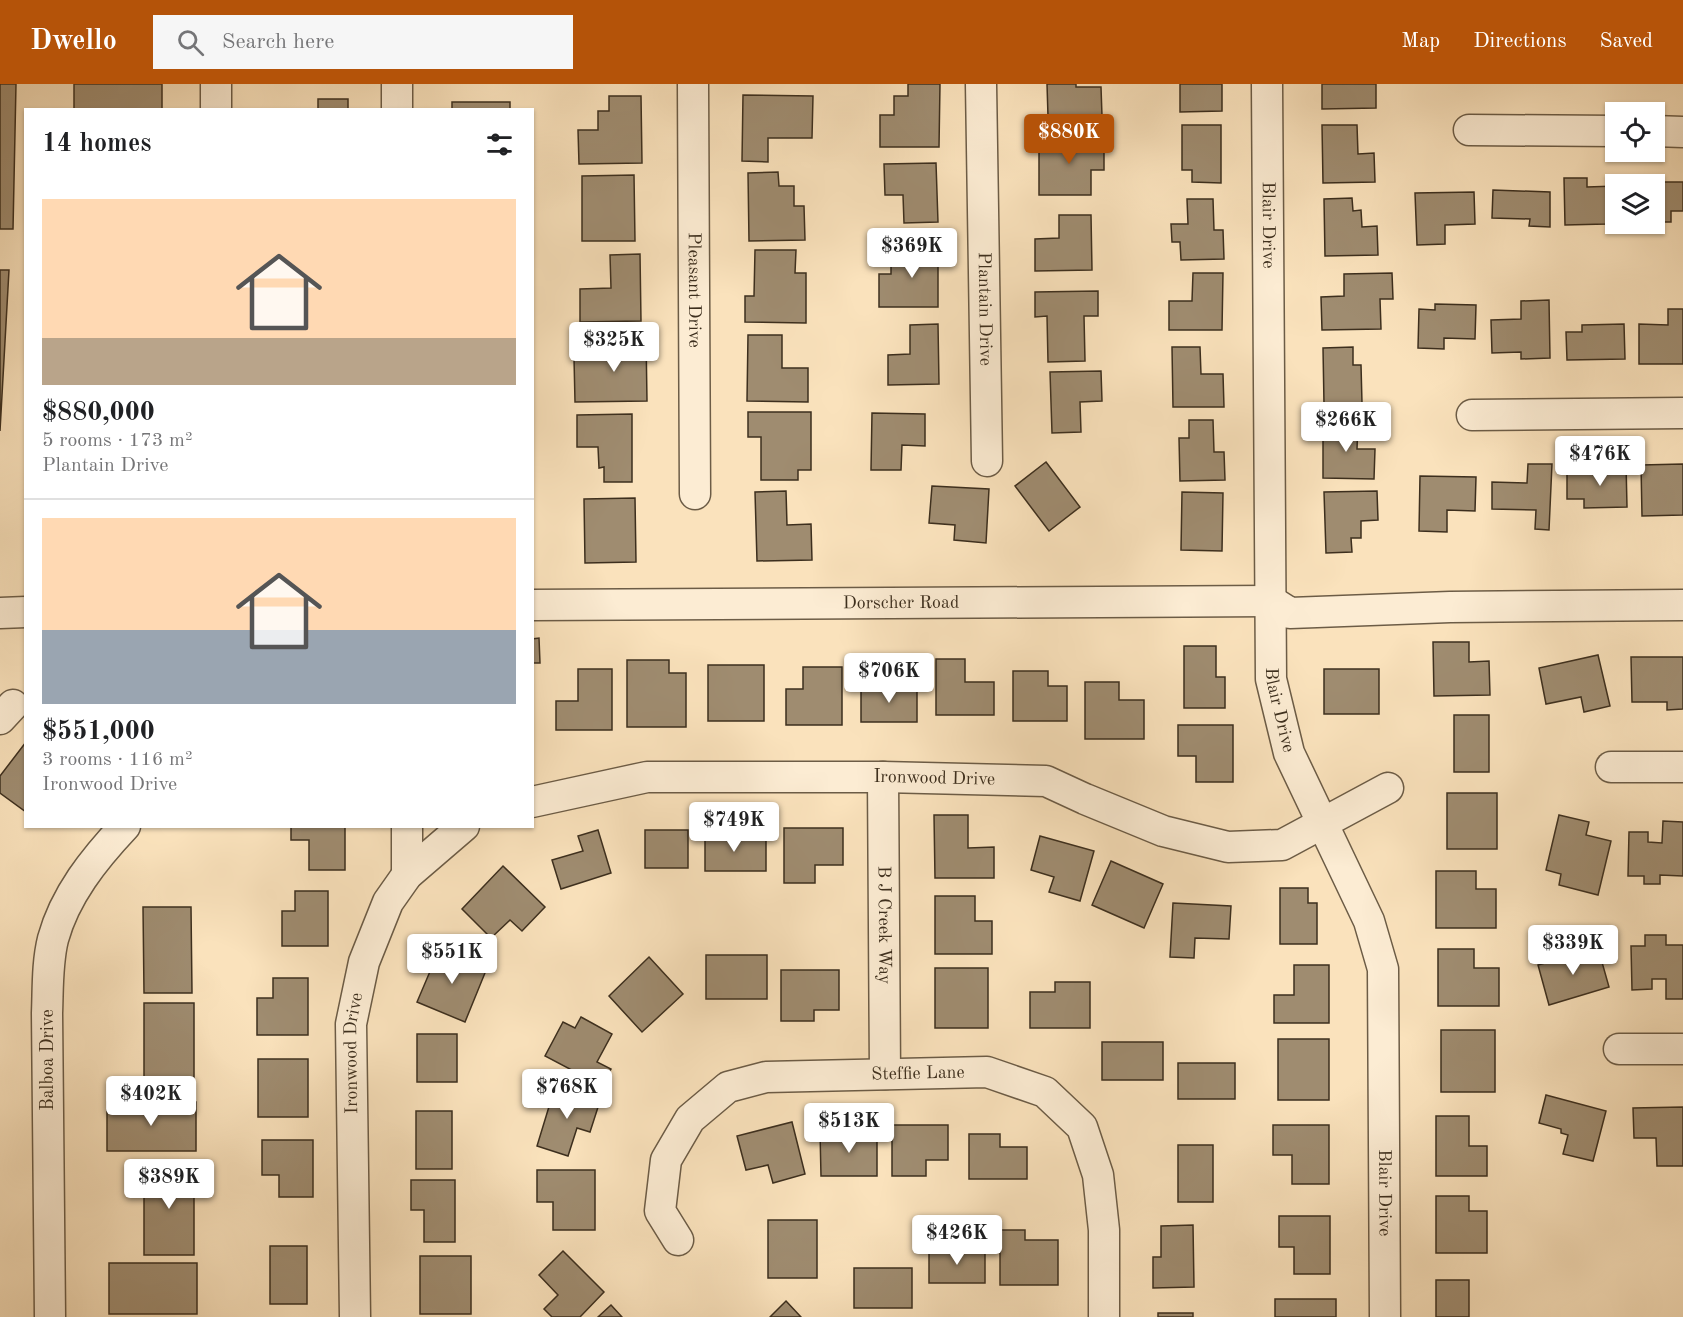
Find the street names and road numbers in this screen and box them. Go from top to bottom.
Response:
street label: Blair Drive [1259,182,1277,268]
street label: Pleasant Drive [685,232,703,348]
street label: Plantain Drive [975,252,994,366]
street label: Dorscher Road [843,594,959,612]
street label: Blair Drive [1262,668,1298,754]
street label: Ironwood Drive [873,768,995,789]
street label: B J Creek Way [875,866,893,985]
street label: Ironwood Drive [342,991,366,1114]
street label: Balboa Drive [39,1009,57,1111]
street label: Steffie Lane [871,1064,965,1084]
street label: Blair Drive [1375,1149,1394,1236]

